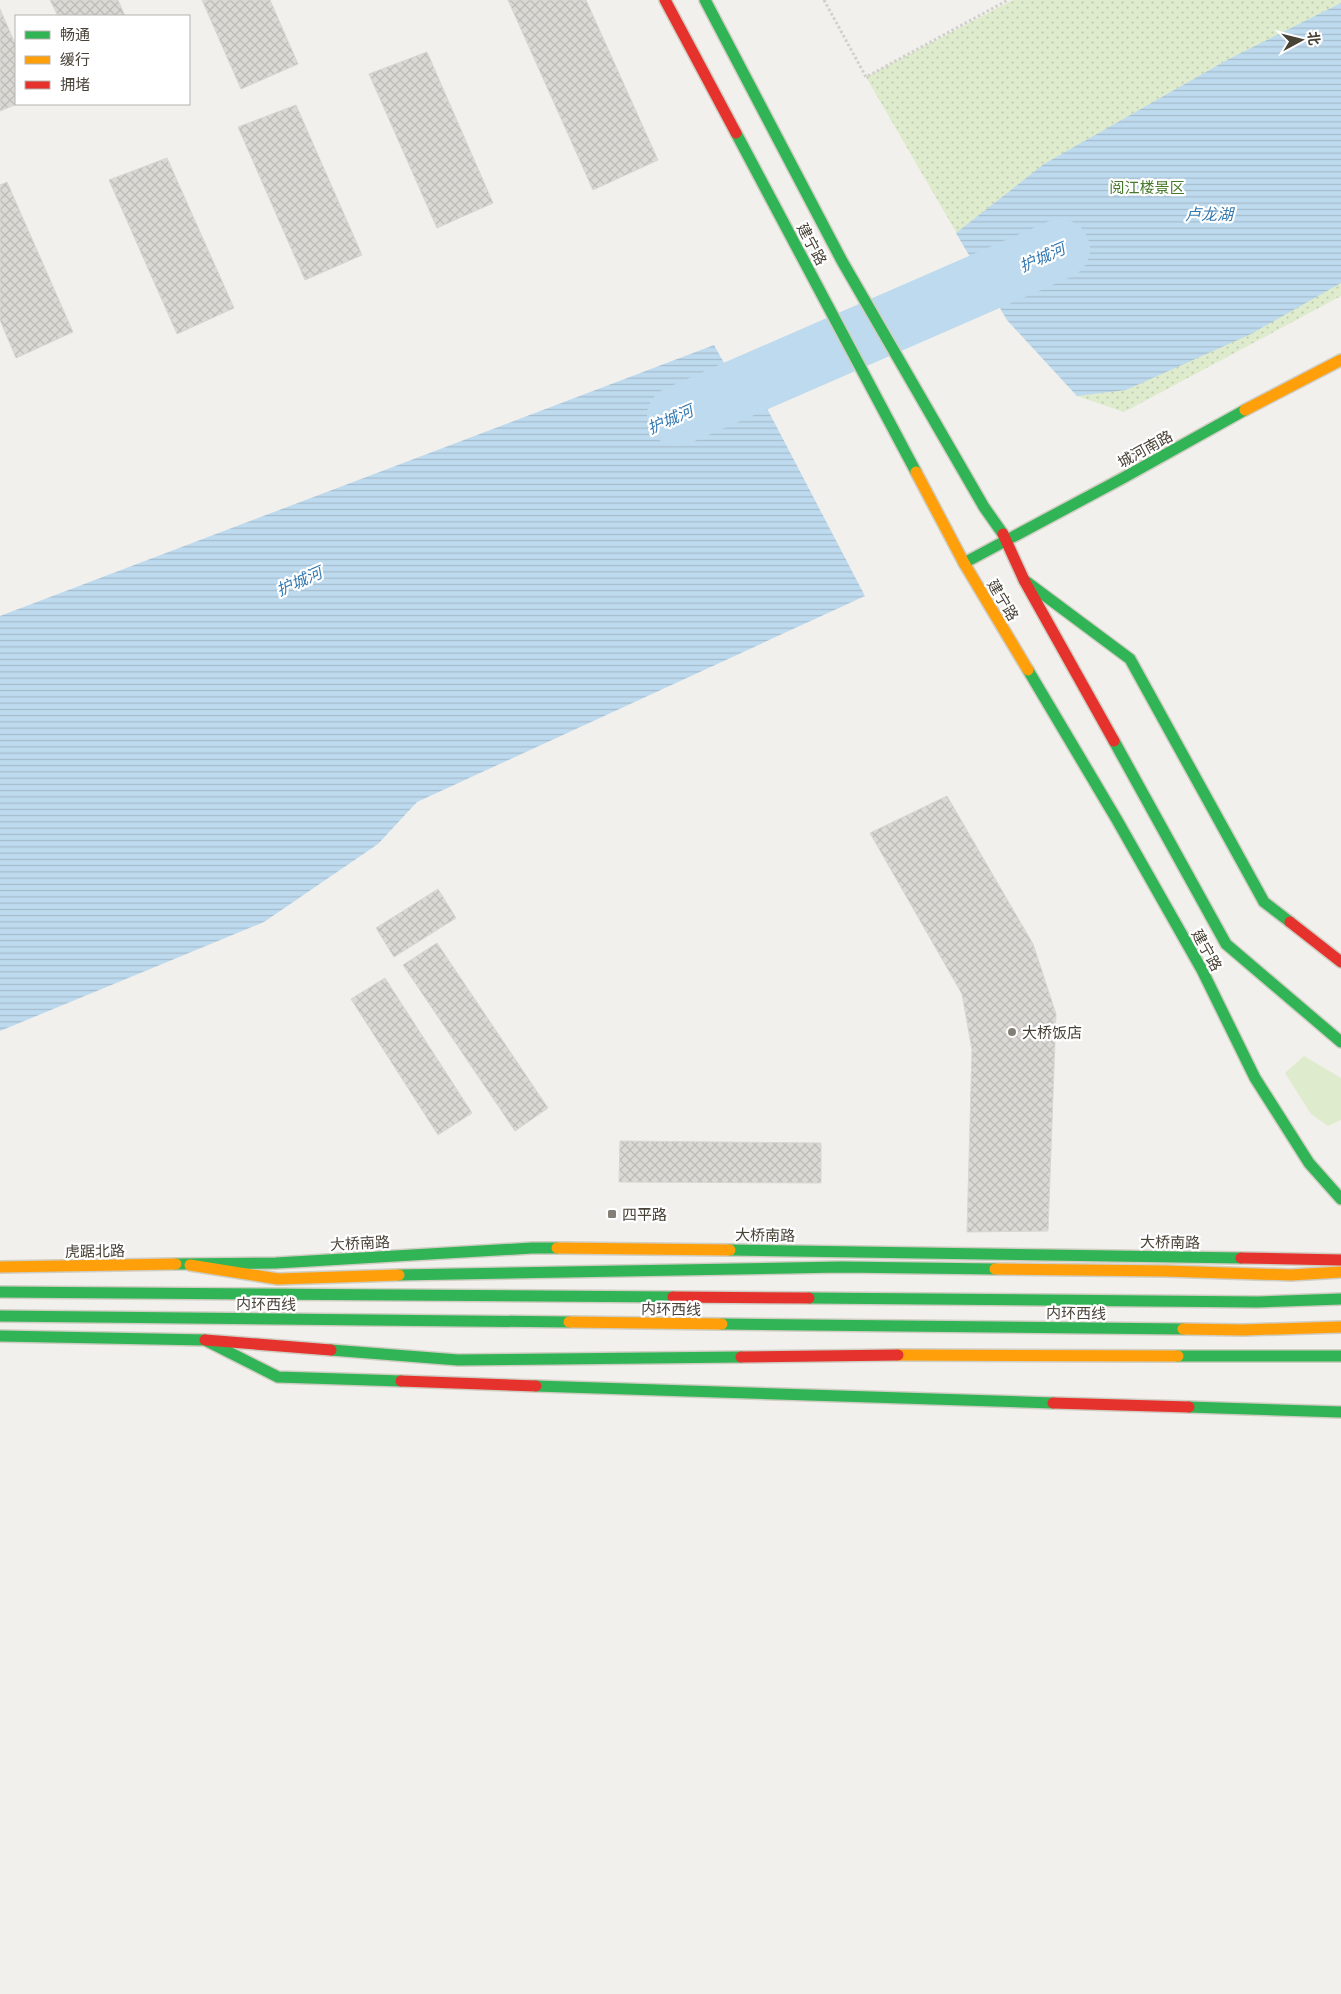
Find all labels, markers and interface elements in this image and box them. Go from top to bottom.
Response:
legend [15,15,190,105]
north arrow [1276,15,1326,65]
text: 畅通 [60,26,90,43]
text: 北 [1305,30,1323,46]
text: 缓行 [60,51,90,68]
text: 拥堵 [60,76,90,93]
park label: 阅江楼景区 [1109,179,1185,196]
water label: 卢龙湖 [1185,205,1236,223]
street label: 建宁路 [794,220,830,268]
water label: 护城河 [1016,238,1070,275]
water label: 护城河 [644,400,698,437]
street label: 城河南路 [1115,427,1175,471]
water label: 护城河 [273,562,327,599]
street label: 建宁路 [984,576,1022,624]
street label: 建宁路 [1189,926,1225,974]
place label: 大桥饭店 [1022,1024,1082,1041]
marker: 大桥饭店 [1006,1026,1018,1038]
place label: 四平路 [622,1206,667,1223]
marker: 四平路 [606,1208,618,1220]
street label: 大桥南路 [735,1226,795,1244]
street label: 大桥南路 [330,1233,390,1253]
street label: 大桥南路 [1140,1233,1200,1251]
street label: 虎踞北路 [65,1242,125,1260]
street label: 内环西线 [236,1295,296,1313]
street label: 内环西线 [641,1300,701,1318]
street label: 内环西线 [1046,1304,1106,1322]

